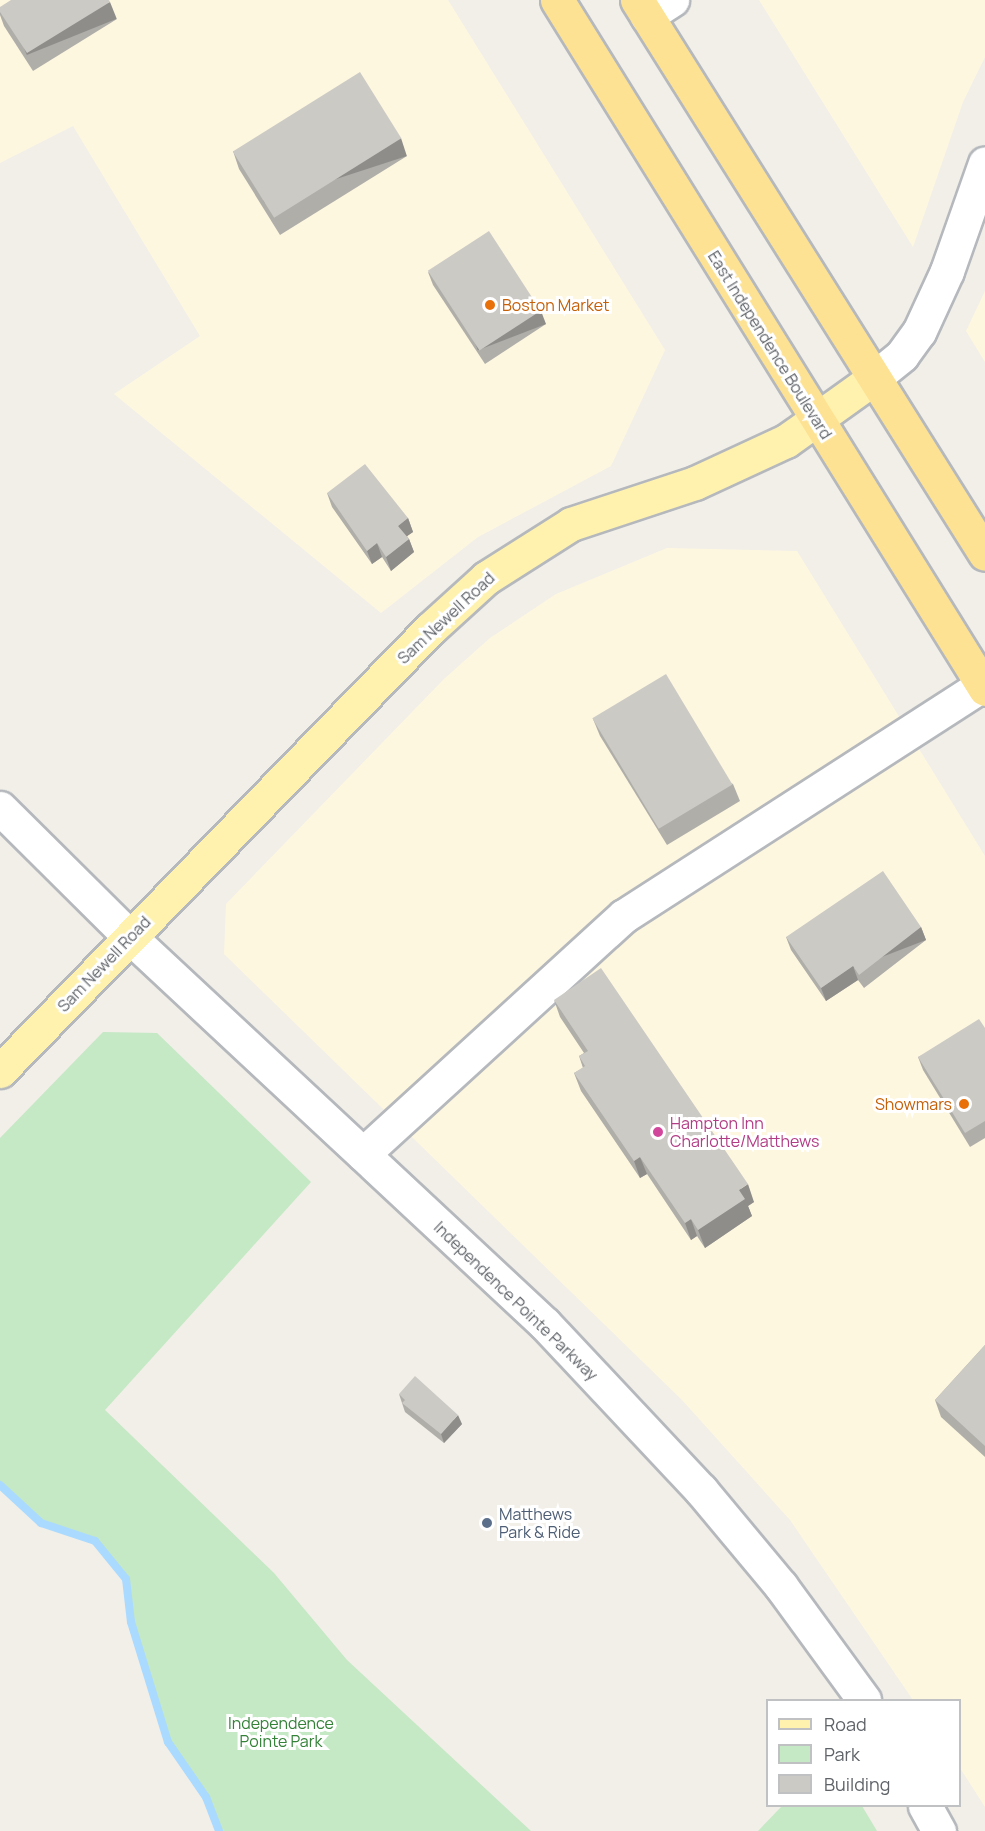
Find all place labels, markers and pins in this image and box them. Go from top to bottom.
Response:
place label: Boston Market [502,295,609,315]
marker: Boston Market [483,298,497,312]
place label: Showmars [875,1094,952,1114]
marker: Showmars [957,1097,971,1111]
place label: Hampton Inn Charlotte/Matthews [670,1113,819,1151]
marker: Hampton Inn Charlotte/Matthews [651,1125,665,1139]
place label: Matthews Park & Ride [499,1504,580,1542]
marker: Matthews Park & Ride [480,1516,494,1530]

